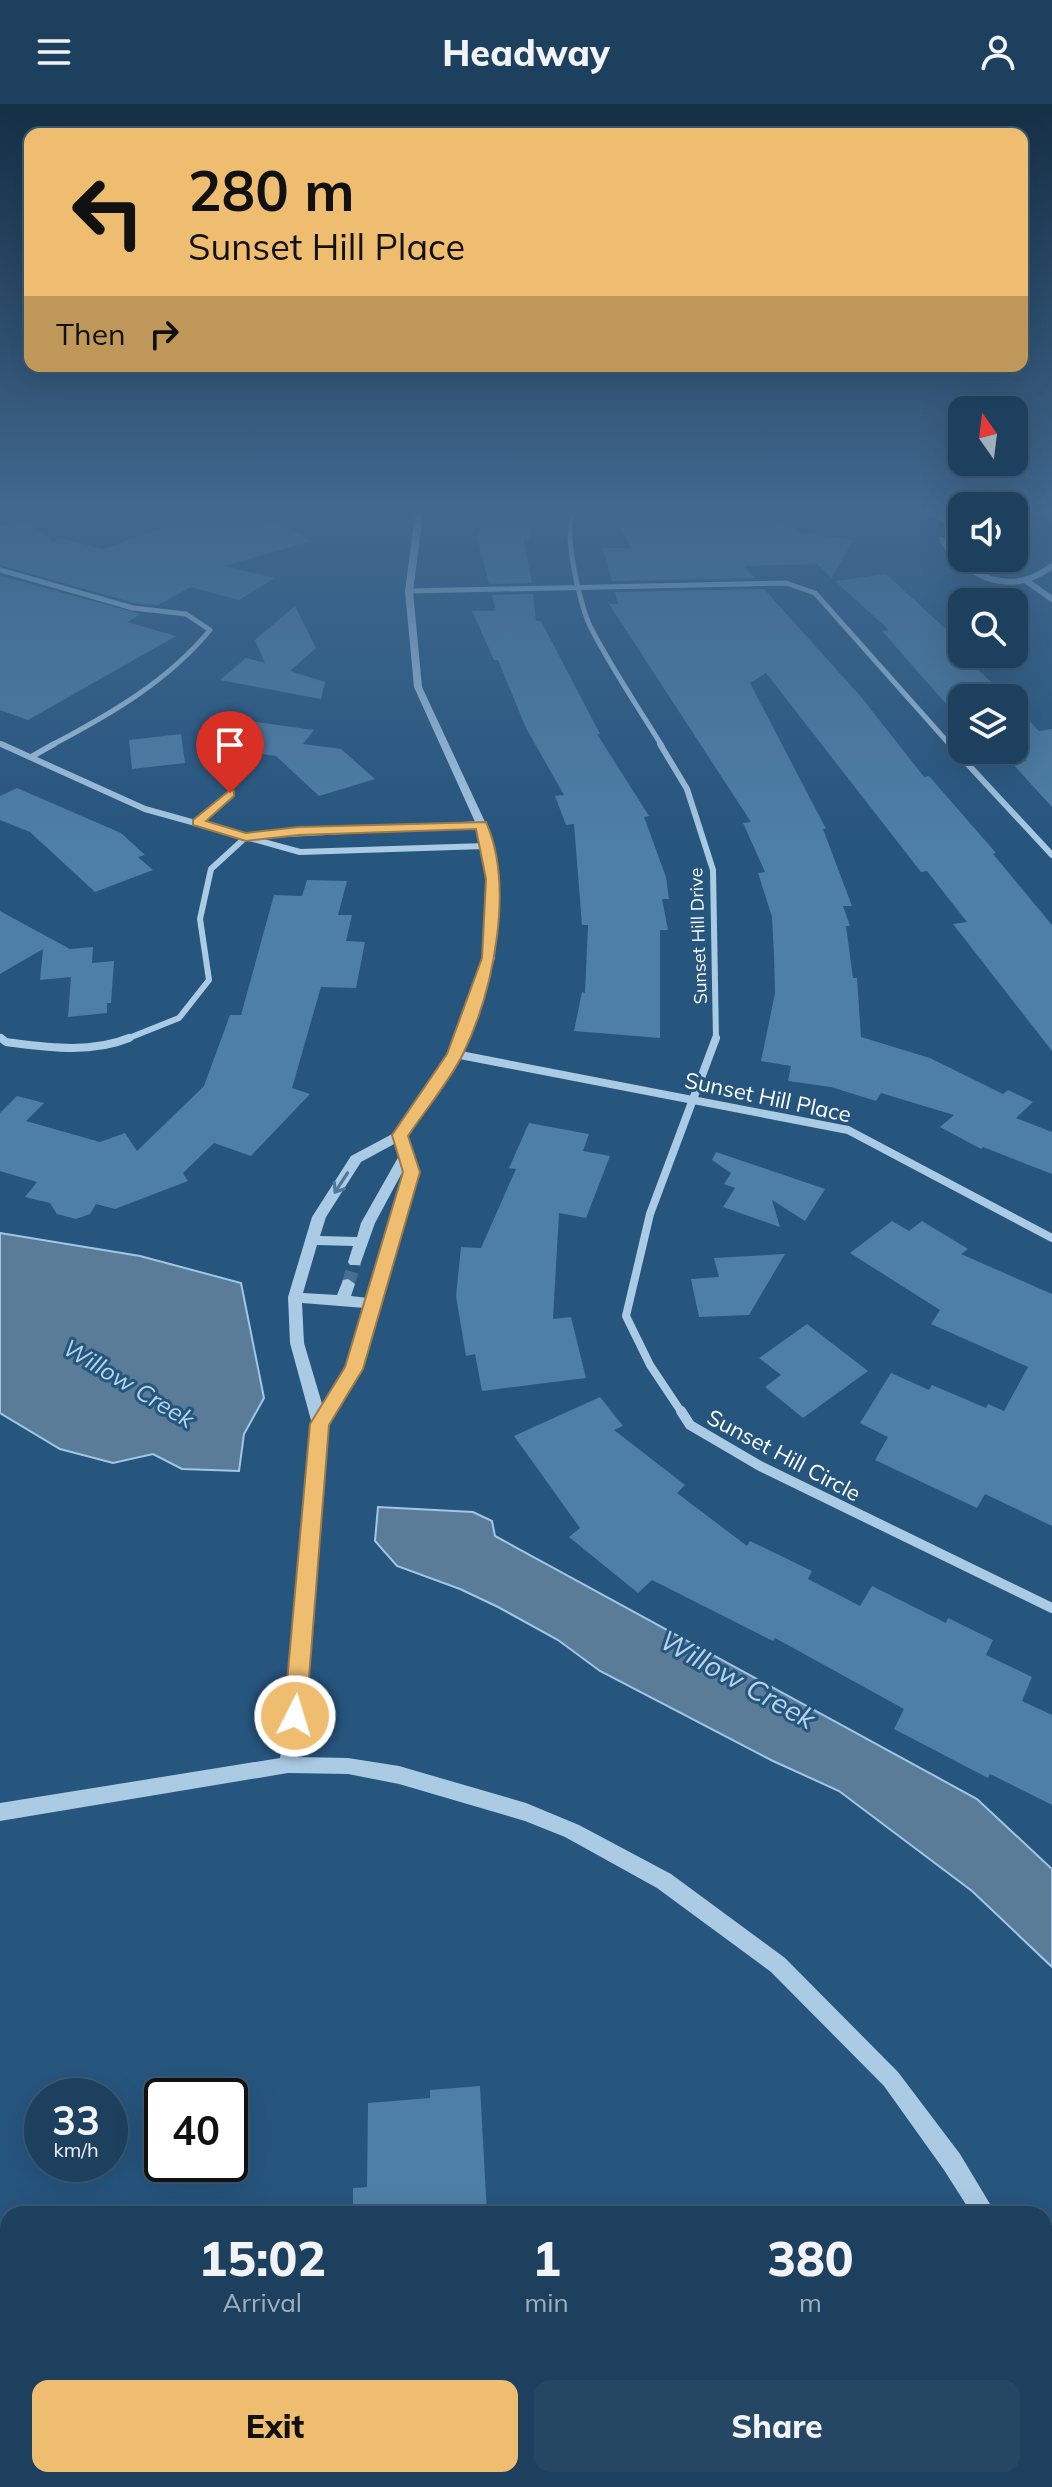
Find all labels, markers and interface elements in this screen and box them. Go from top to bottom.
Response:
icon: menu [32,30,76,74]
text: Headway [442,30,610,75]
icon: person [976,30,1020,74]
text: 280 m [188,155,355,225]
icon: left [56,160,160,264]
text: Sunset Hill Place [188,224,465,269]
icon: right [142,312,186,356]
text: Then [56,315,126,353]
north arrow [948,396,1028,476]
map controls [948,396,1028,764]
button: sound [948,492,1028,572]
button: search [948,588,1028,668]
button: layers [948,684,1028,764]
pin [196,711,264,793]
icon: arrive [208,723,252,767]
street label: Sunset Hill Drive [684,867,712,1005]
street label: Sunset Hill Place [682,1066,854,1128]
one-way arrow [332,1171,349,1193]
water label: Willow Creek [58,1332,201,1434]
street label: Sunset Hill Circle [702,1403,866,1507]
water label: Willow Creek [654,1622,823,1737]
position arrow [253,1674,337,1758]
speed limit sign: 40 [144,2078,248,2182]
text: 33 [52,2095,100,2145]
text: km/h [53,2137,99,2162]
text: 15:02 [198,2228,326,2288]
text: 1 [532,2228,561,2288]
text: 380 [767,2228,854,2288]
text: Arrival [222,2286,302,2319]
text: min [525,2286,569,2319]
text: m [799,2286,822,2319]
button: Exit [32,2380,518,2472]
button: Share [534,2380,1020,2472]

